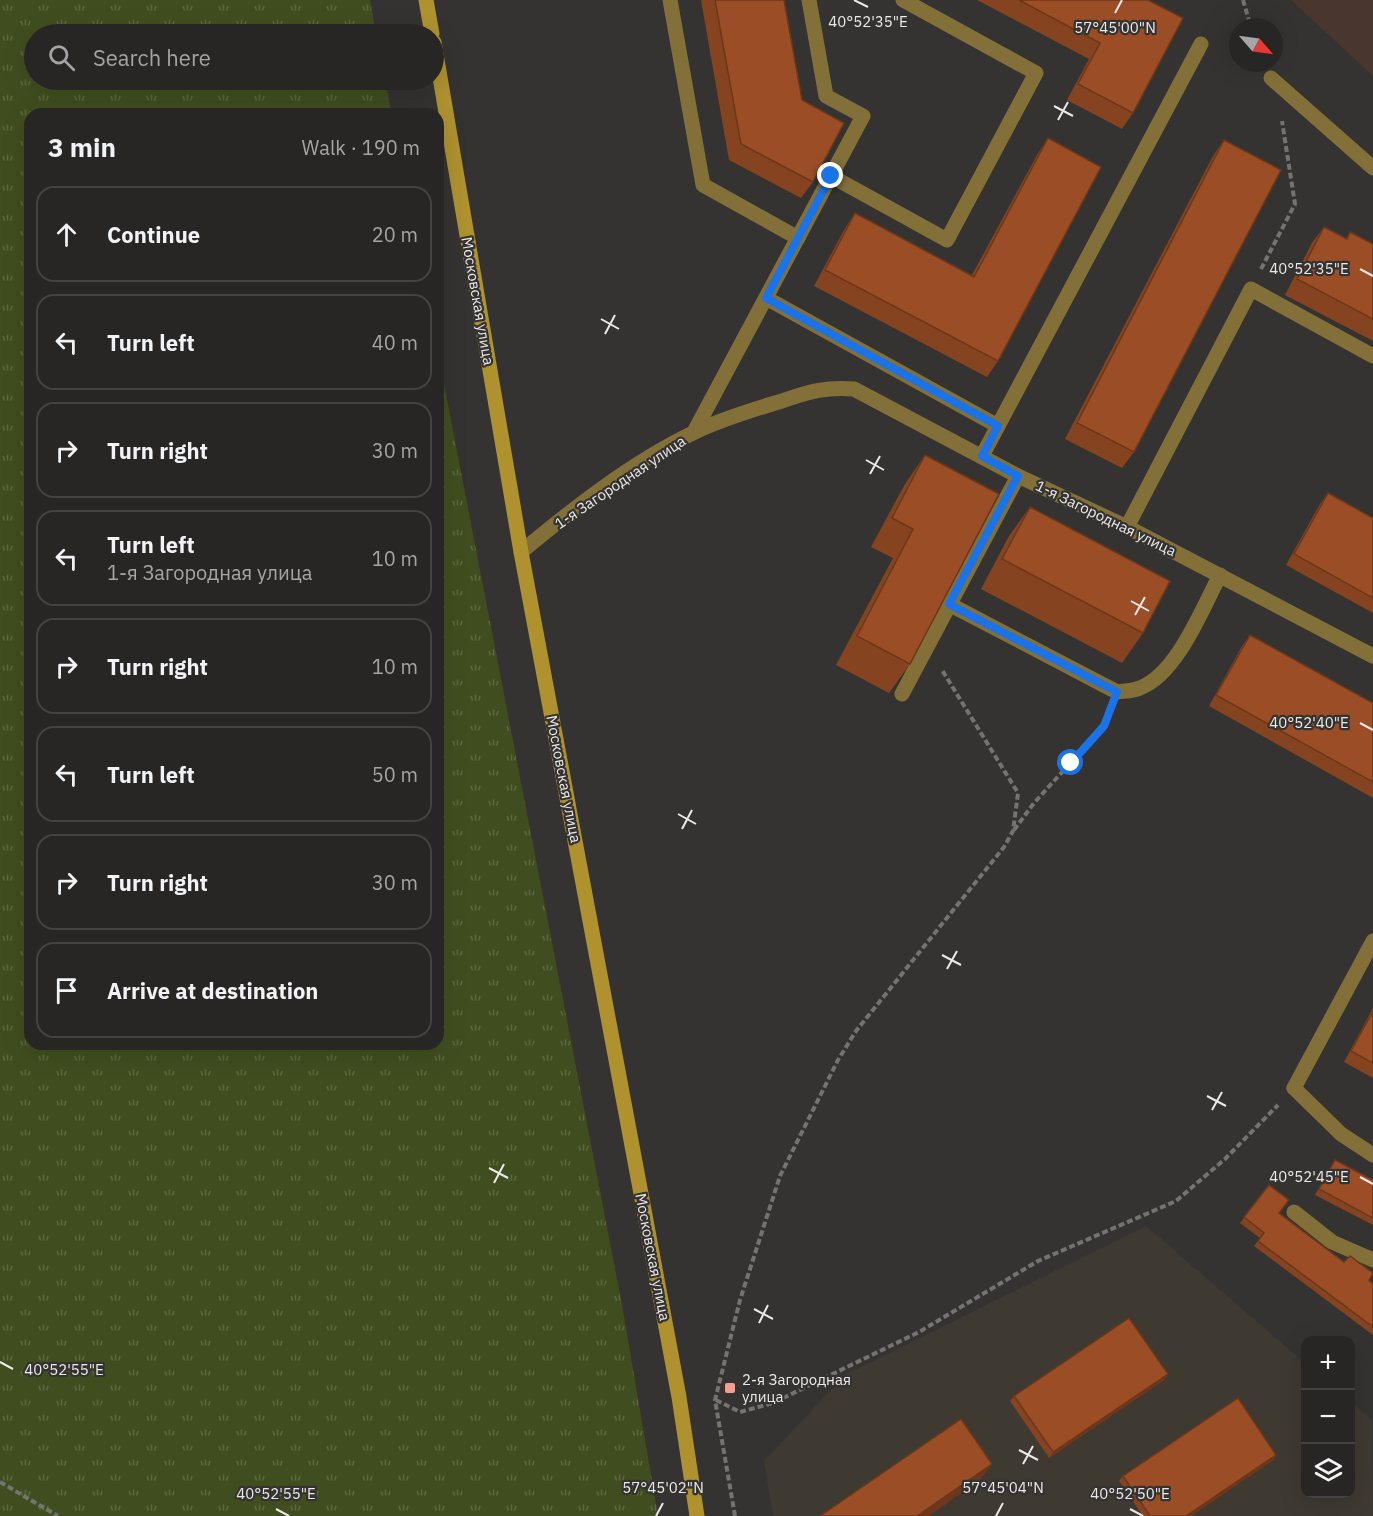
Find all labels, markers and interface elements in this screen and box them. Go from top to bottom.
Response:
text: 40°52'35"E [828,12,908,31]
text: 57°45'00"N [1074,18,1156,37]
north arrow [1229,18,1283,72]
search box [24,24,444,90]
icon: search [45,41,78,74]
text: Search here [93,43,211,72]
text: 3 min [48,130,116,164]
text: Walk · 190 m [302,134,420,161]
route end [817,162,843,188]
icon: ahead [50,218,83,251]
text: Continue [107,220,200,249]
text: 20 m [372,221,418,248]
street label: Московская улица [457,235,499,367]
text: 40°52'35"E [1269,259,1349,278]
icon: left [50,326,83,359]
text: Turn left [107,328,195,357]
text: 40 m [372,329,418,356]
street label: 1-я Загородная улица [551,431,689,533]
icon: right [50,434,83,467]
text: Turn right [107,436,208,465]
text: 30 m [372,437,418,464]
street label: 1-я Загородная улица [1033,476,1179,560]
text: Turn left [107,530,195,559]
icon: left [50,542,83,575]
text: 10 m [372,545,418,572]
text: 1-я Загородная улица [107,559,312,586]
icon: right [50,650,83,683]
text: Turn right [107,652,208,681]
text: 10 m [372,653,418,680]
text: 40°52'40"E [1269,713,1349,732]
street label: Московская улица [542,714,586,844]
route start [1057,749,1083,775]
icon: left [50,758,83,791]
text: Turn left [107,760,195,789]
text: 50 m [372,761,418,788]
icon: right [50,866,83,899]
text: Turn right [107,868,208,897]
text: 30 m [372,869,418,896]
icon: arrive [50,974,83,1007]
text: Arrive at destination [107,976,318,1005]
text: 40°52'45"E [1269,1167,1349,1186]
street label: Московская улица [631,1192,675,1322]
map controls [1301,1336,1355,1498]
button: + [1301,1336,1355,1390]
text: 40°52'55"E [24,1360,104,1379]
place label: 2-я Загородная улица [742,1370,851,1406]
marker: 2-я Загородная улица [723,1381,737,1395]
button: − [1301,1390,1355,1444]
button: layers [1301,1444,1355,1498]
text: 57°45'02"N [622,1478,704,1497]
text: 57°45'04"N [962,1478,1044,1497]
text: 40°52'55"E [236,1484,316,1503]
text: 40°52'50"E [1090,1484,1170,1503]

